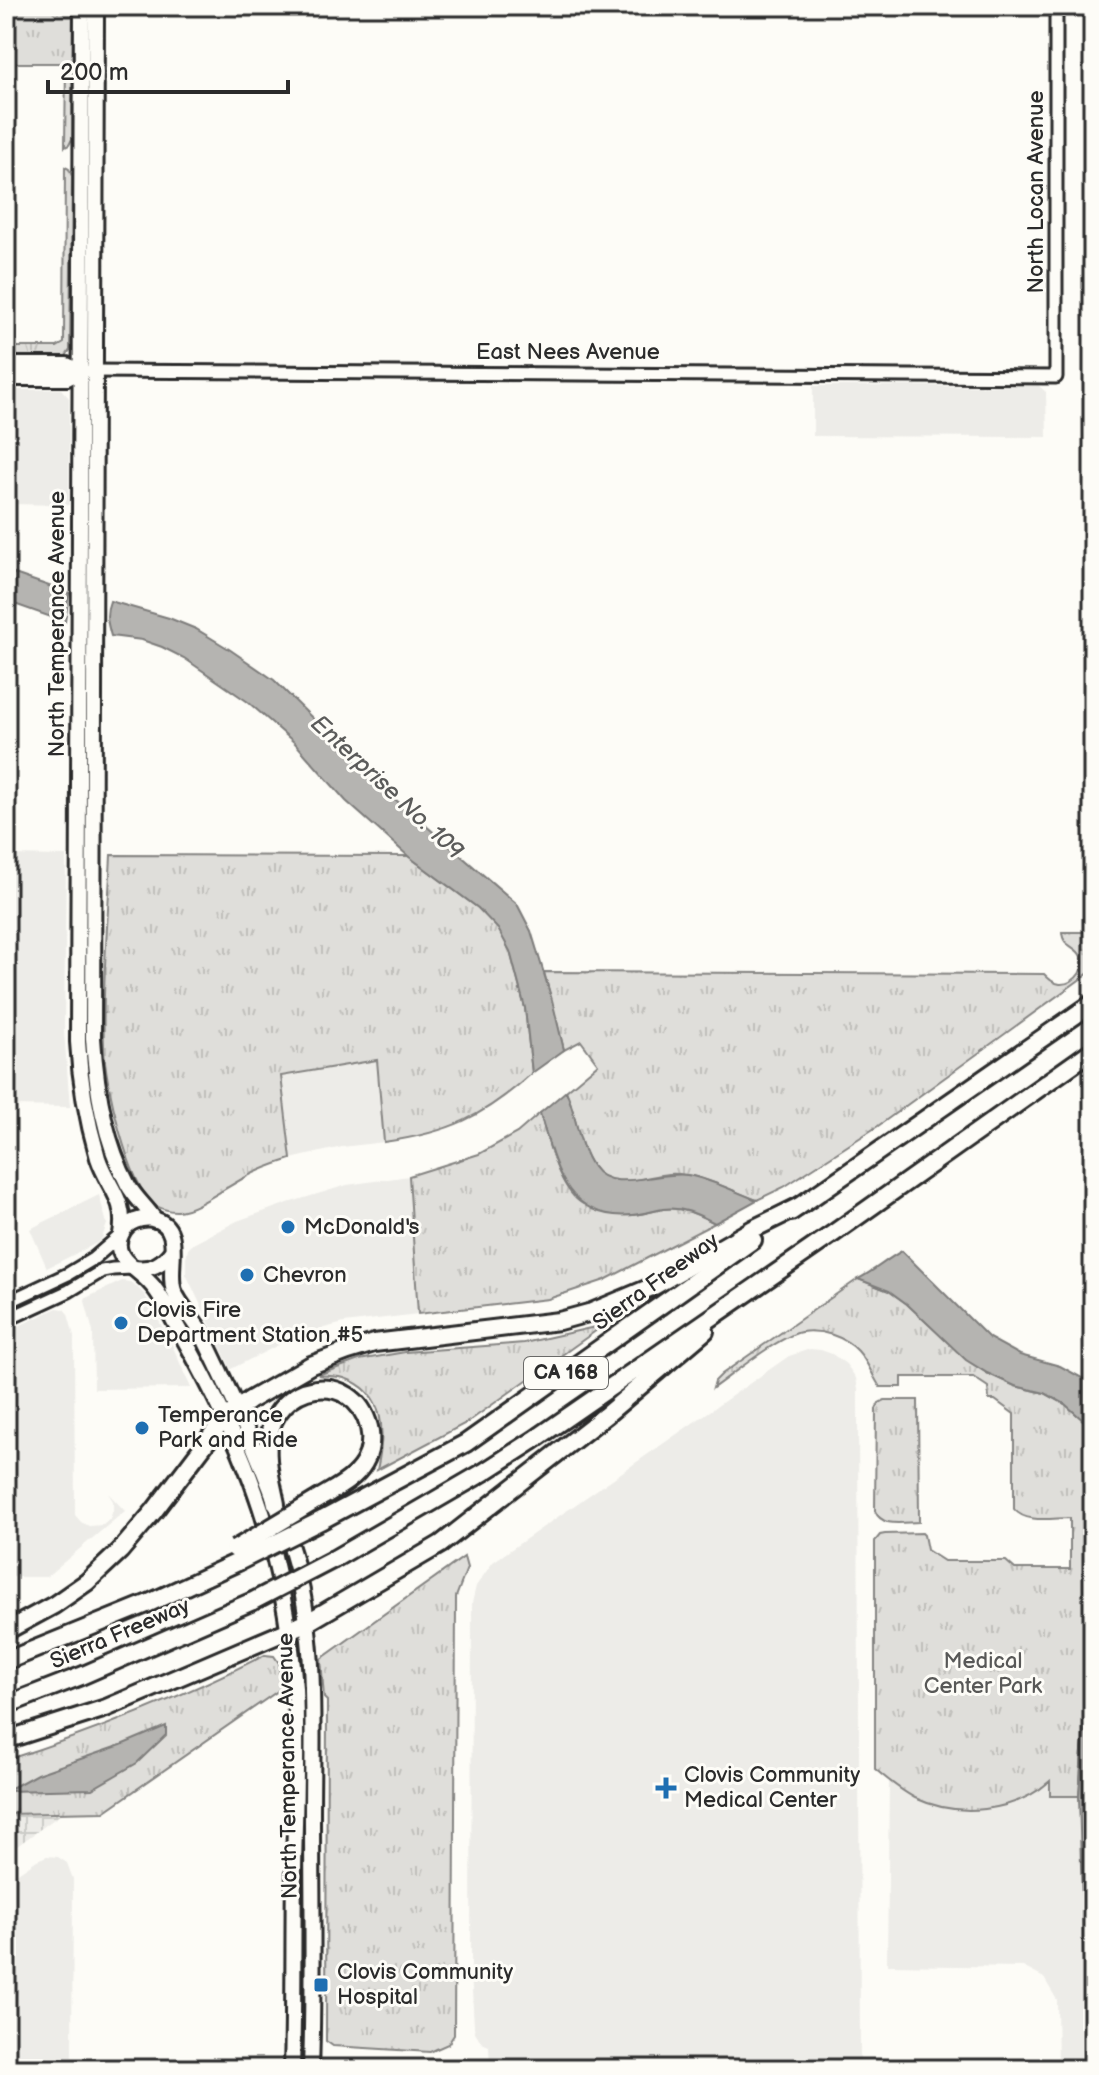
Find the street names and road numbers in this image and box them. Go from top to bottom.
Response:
street label: North Locan Avenue [1023,91,1050,293]
street label: East Nees Avenue [476,339,660,366]
street label: North Temperance Avenue [44,491,71,757]
street label: Sierra Freeway [588,1227,724,1337]
road number: CA 168 [524,1357,608,1389]
street label: Sierra Freeway [46,1592,194,1676]
street label: North Temperance Avenue [272,1633,304,1899]

